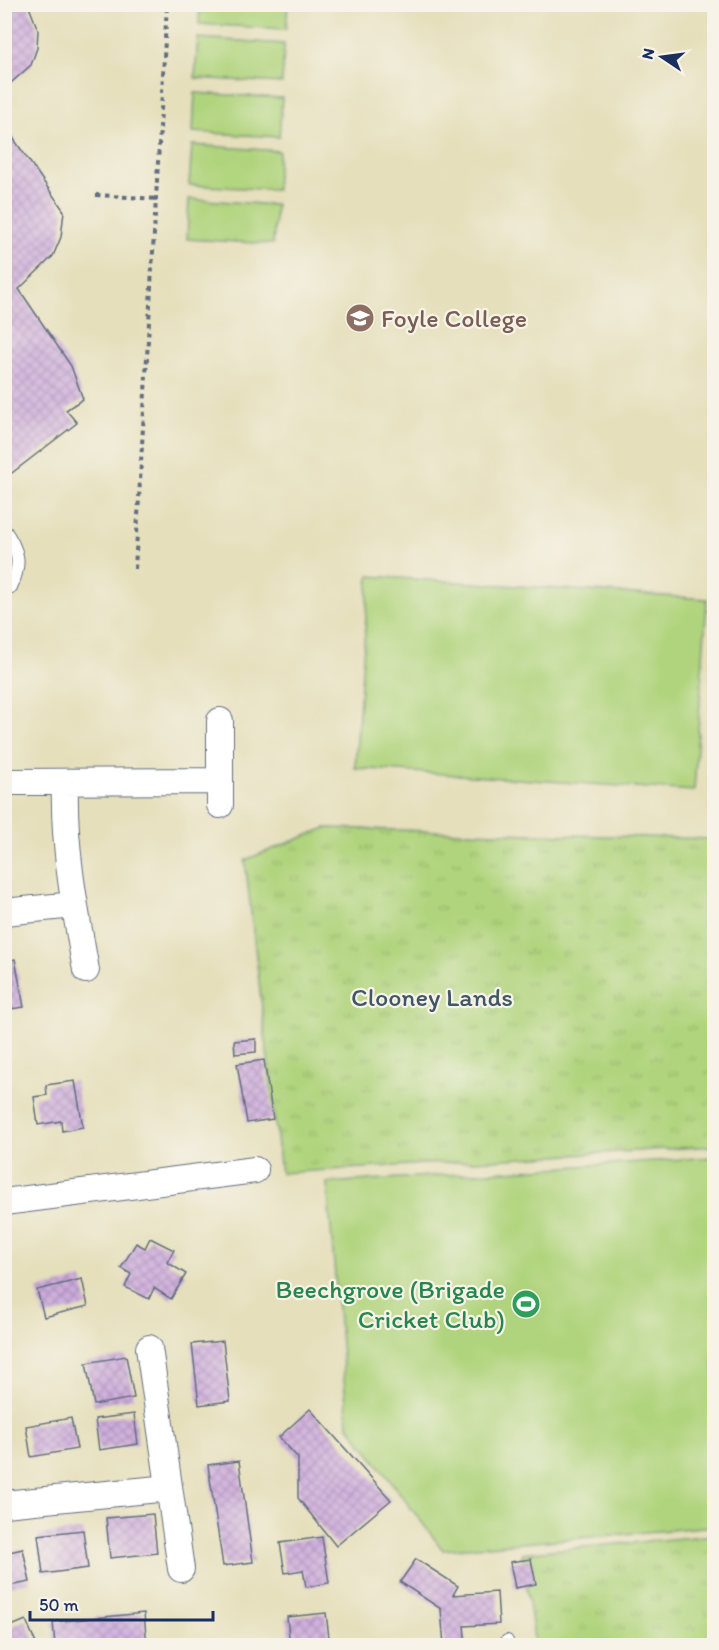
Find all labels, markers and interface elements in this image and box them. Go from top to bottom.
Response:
north arrow [632,27,692,87]
text: N [637,46,658,61]
school or university icon: Foyle College [344,302,376,334]
place label: Foyle College [381,302,527,334]
park label: Clooney Lands [351,981,513,1013]
place label: Beechgrove (Brigade Cricket Club) [275,1273,505,1335]
sports icon: Beechgrove (Brigade Cricket Club) [510,1288,542,1320]
scale bar [30,1584,213,1622]
text: 50 m [39,1594,79,1616]

